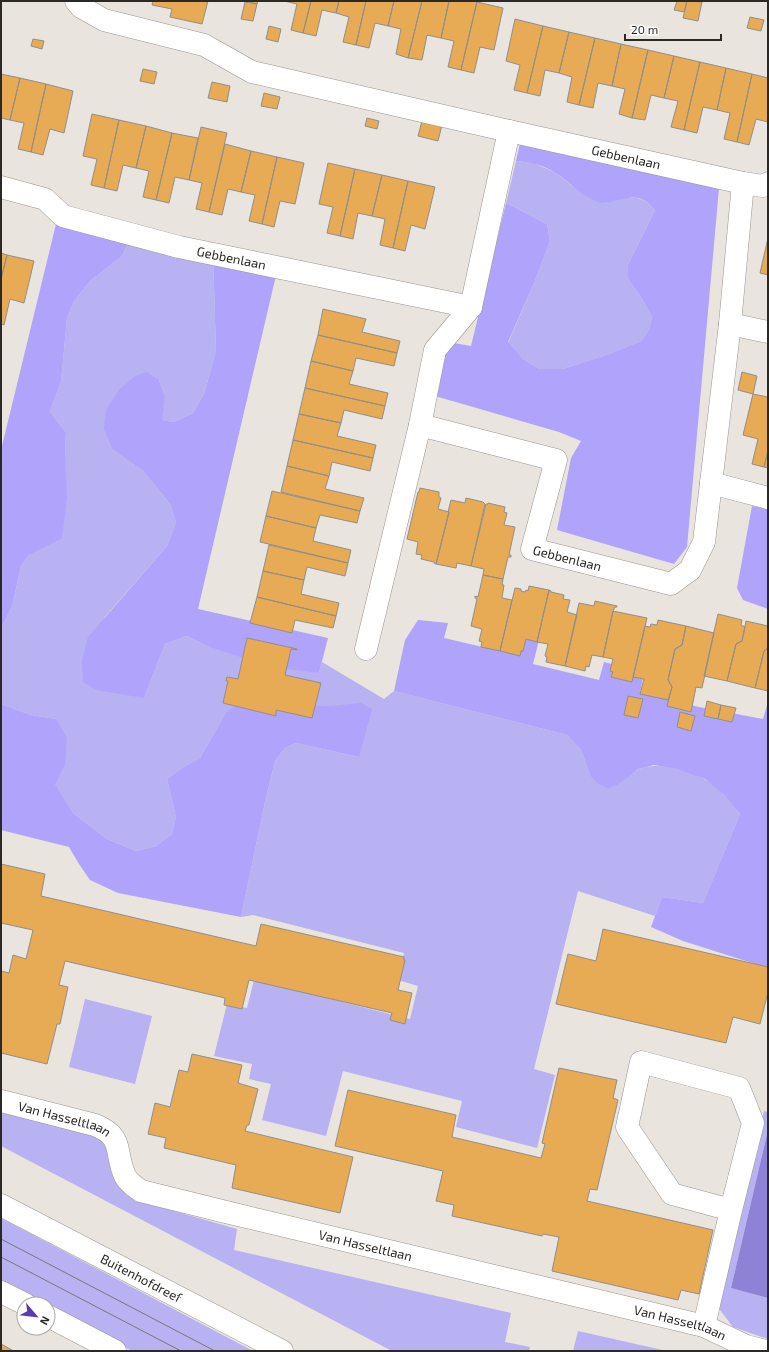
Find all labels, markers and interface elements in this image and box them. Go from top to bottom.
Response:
scale bar [625,16,721,42]
text: 20 m [631,22,658,36]
street label: Gebbenlaan [590,142,662,172]
street label: Gebbenlaan [195,243,267,273]
street label: Gebbenlaan [531,542,603,574]
street label: Van Hasseltlaan [17,1098,114,1140]
street label: Van Hasseltlaan [317,1226,414,1264]
street label: Buitenhofdreef [98,1250,186,1306]
north arrow [16,1296,56,1336]
street label: Van Hasseltlaan [632,1302,729,1344]
text: N [38,1314,53,1328]

